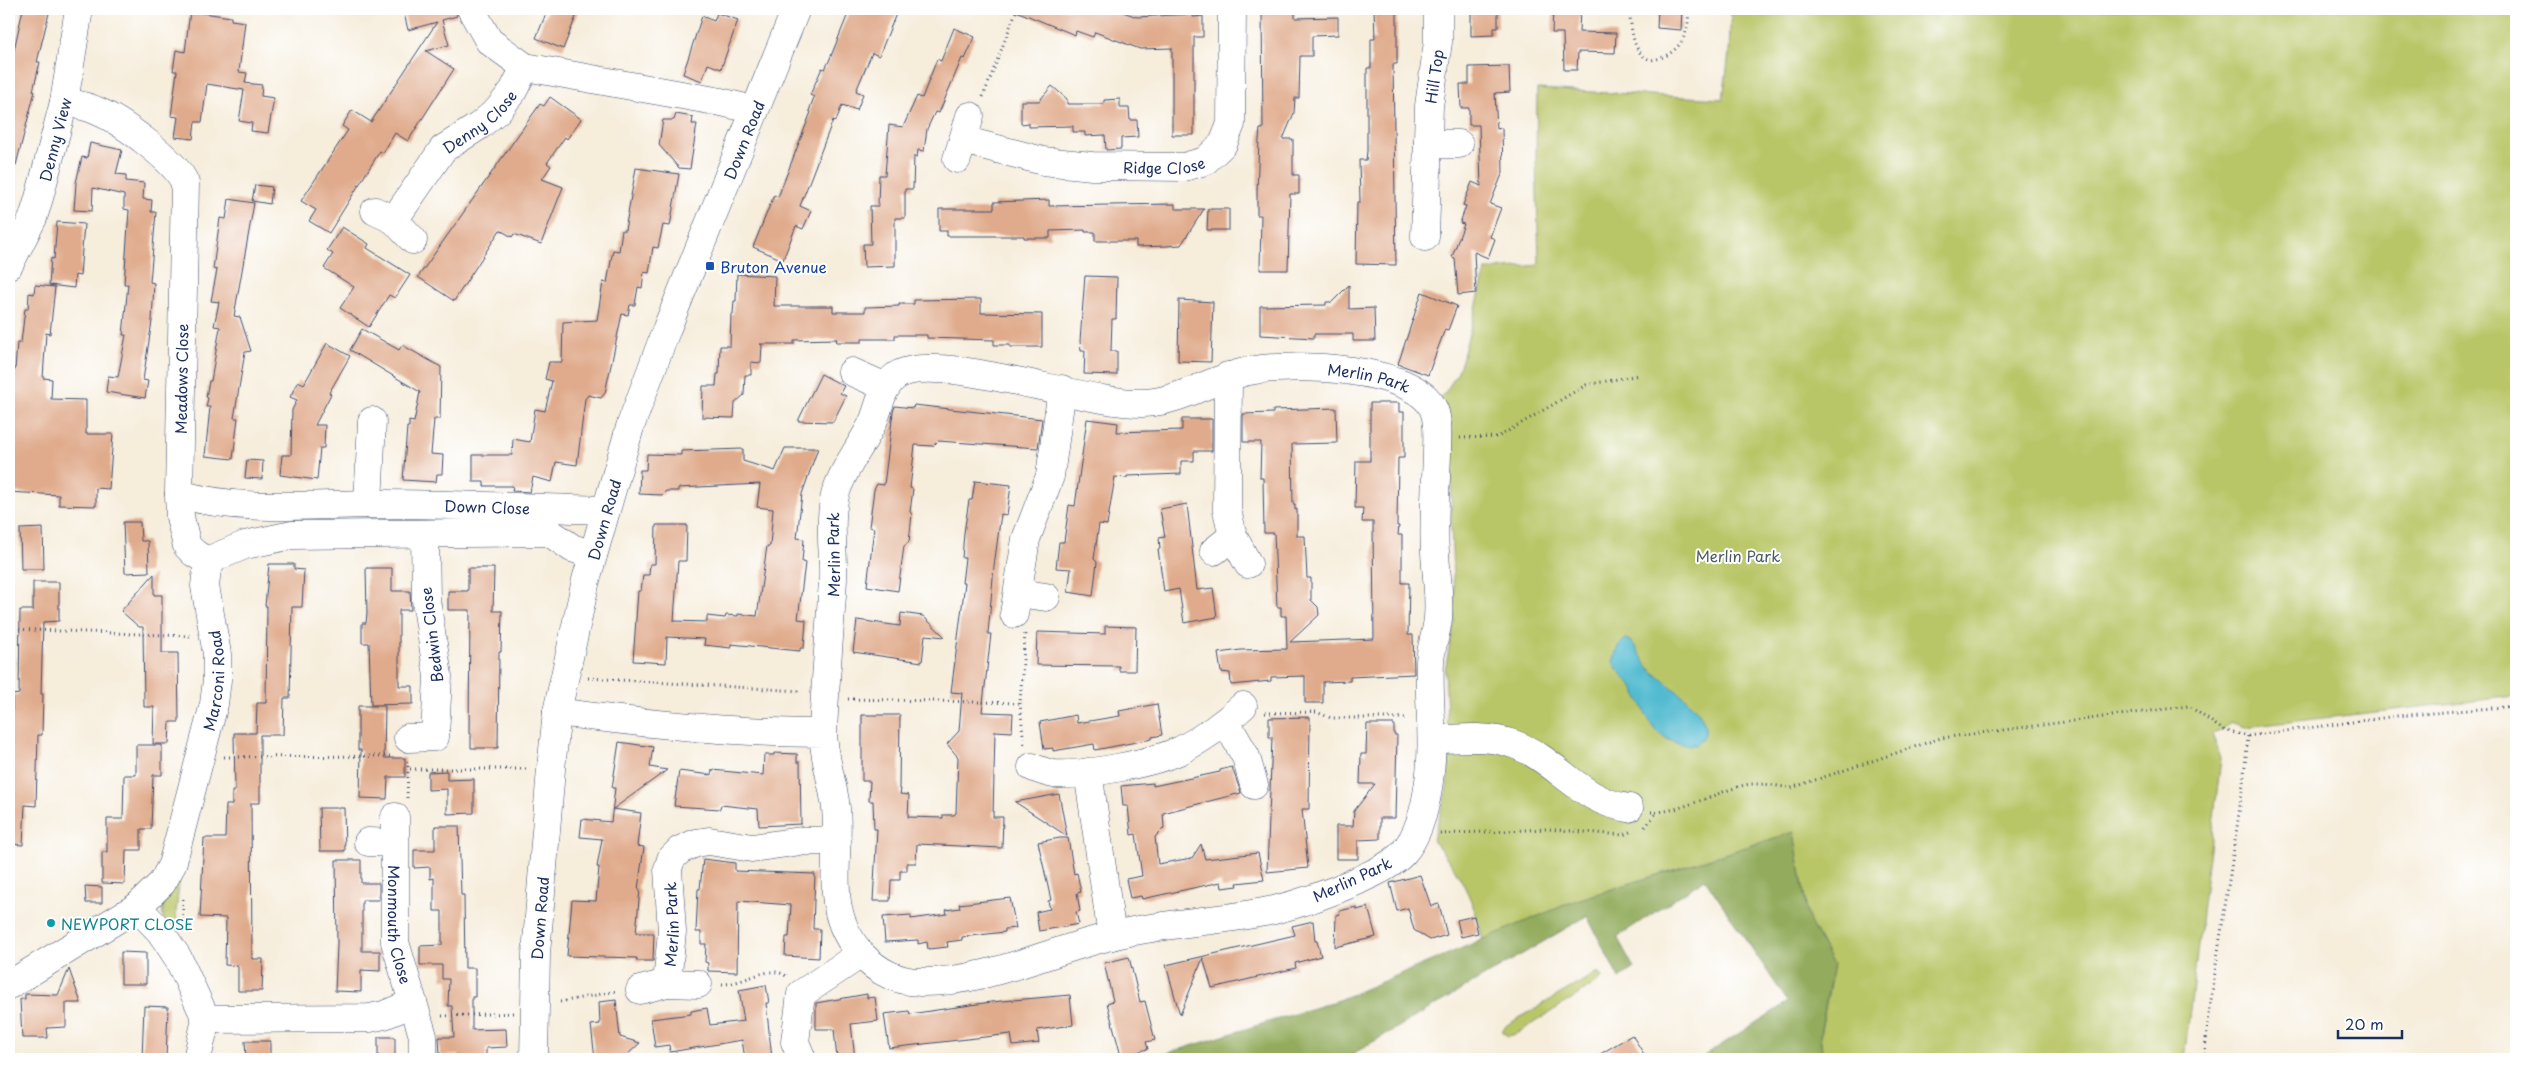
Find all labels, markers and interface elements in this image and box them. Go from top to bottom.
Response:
street label: Hill Top [1418,48,1448,105]
street label: Denny Close [437,84,522,158]
street label: Denny View [32,95,76,184]
street label: Down Road [717,97,769,183]
street label: Ridge Close [1123,150,1208,179]
place label: Bruton Avenue [720,255,827,278]
marker: Bruton Avenue [704,260,716,272]
street label: Meadows Close [169,324,193,434]
street label: Merlin Park [1327,357,1415,398]
street label: Down Road [581,476,626,563]
street label: Down Close [444,493,530,519]
street label: Merlin Park [820,511,845,597]
park label: Merlin Park [1696,544,1780,567]
street label: Bedwin Close [414,586,448,684]
street label: Marconi Road [196,629,229,733]
street label: Merlin Park [1309,851,1395,907]
street label: Monmouth Close [384,865,418,986]
street label: Down Road [524,875,554,961]
street label: Merlin Park [657,881,684,968]
place label: NEWPORT CLOSE [61,912,194,935]
marker: NEWPORT CLOSE [45,917,57,929]
scale bar [2338,1008,2401,1040]
text: 20 m [2345,1012,2384,1035]

